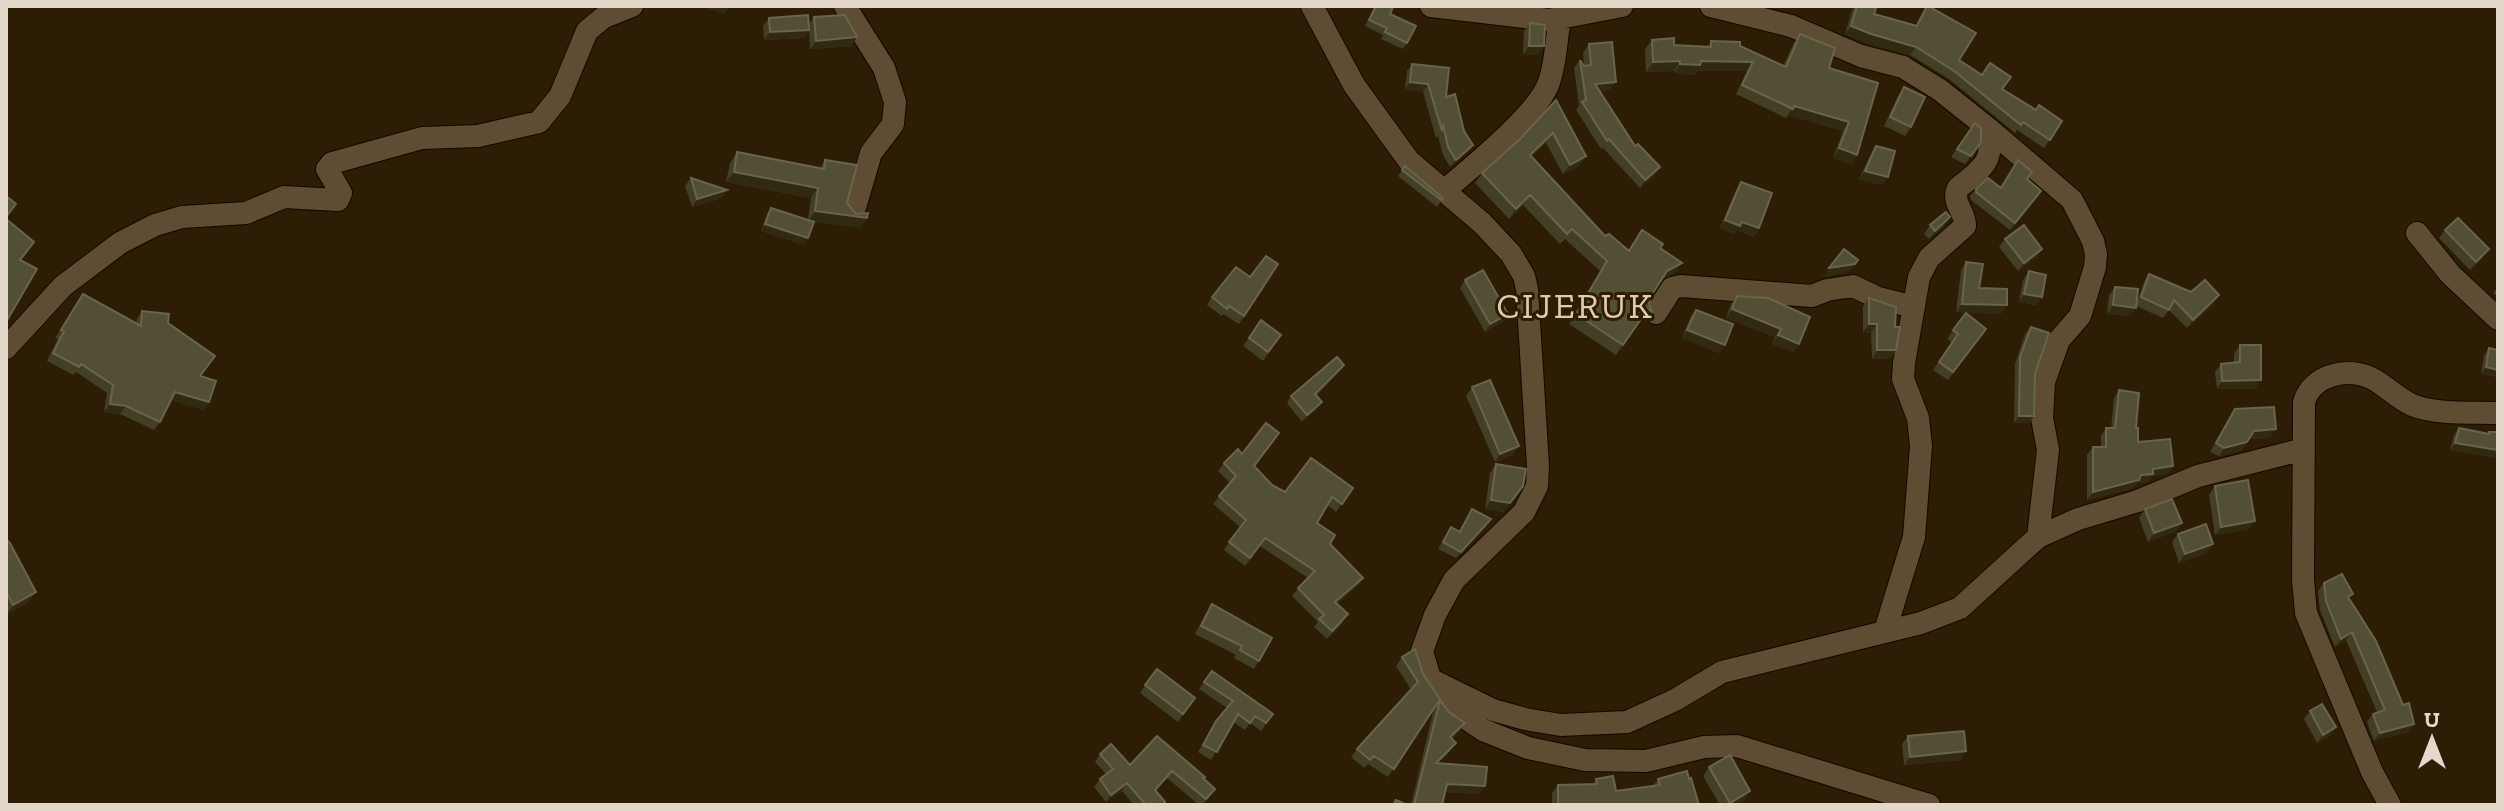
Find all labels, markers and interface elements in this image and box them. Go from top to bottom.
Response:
district label: CIJERUK [1496,284,1654,327]
north arrow [2392,699,2472,779]
text: U [2424,706,2440,733]

